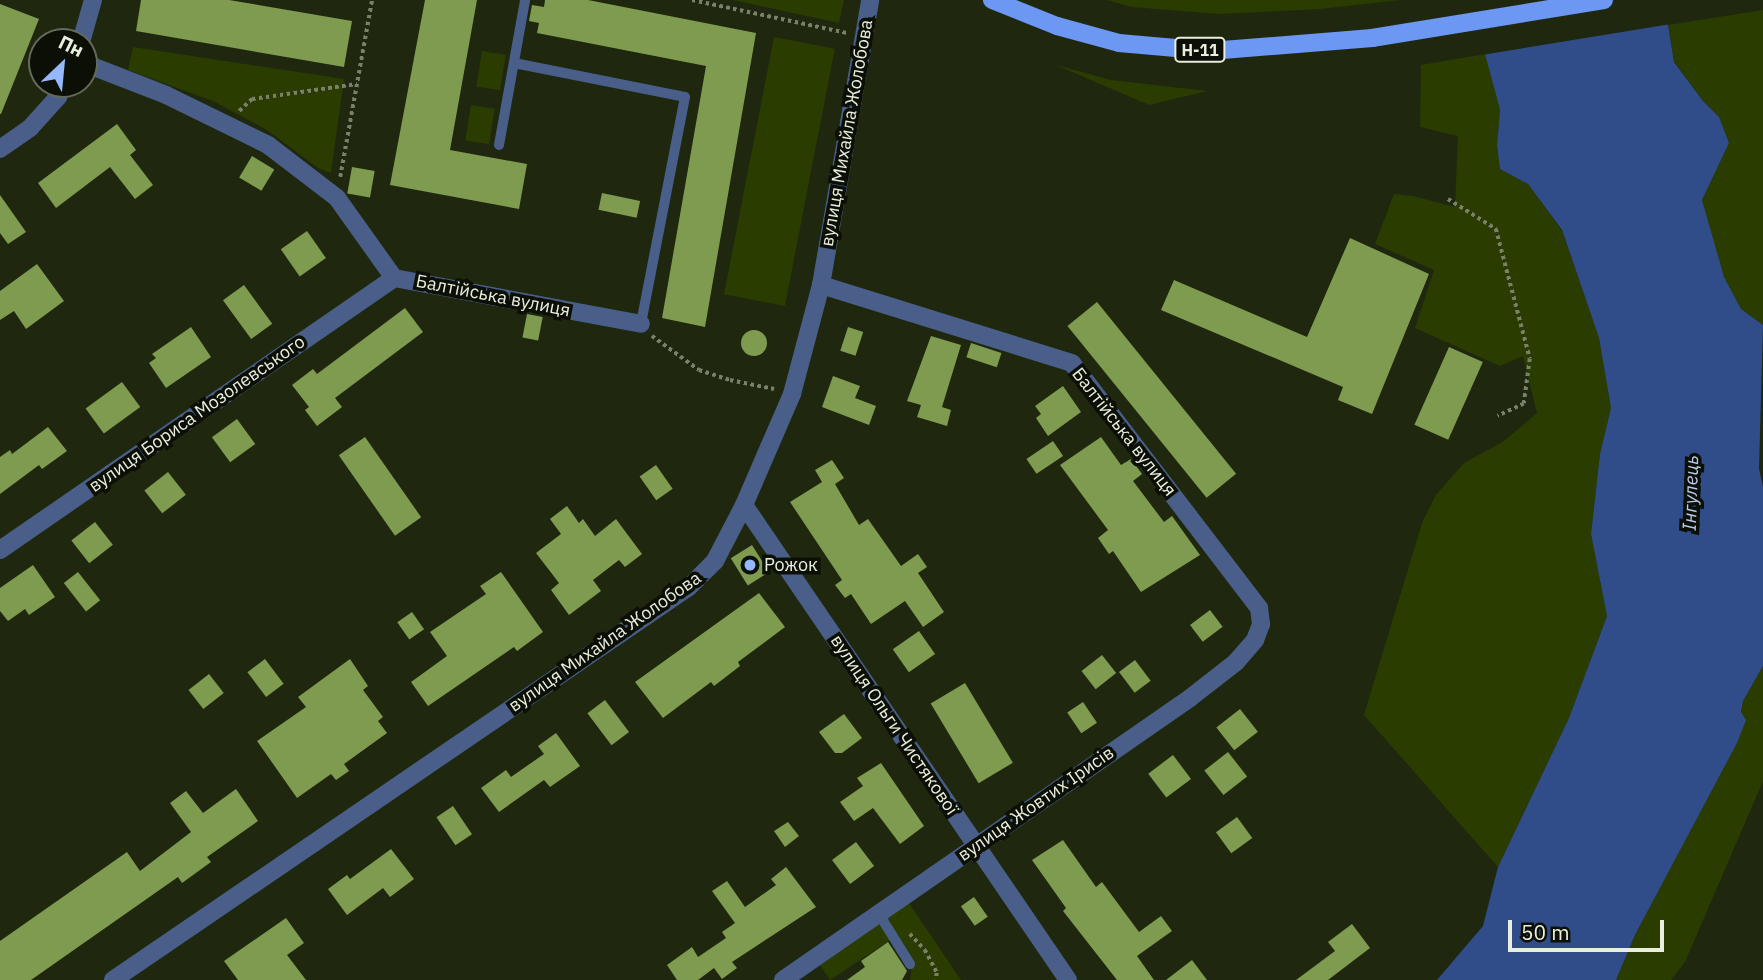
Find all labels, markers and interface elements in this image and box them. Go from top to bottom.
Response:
street label: вулиця Михайла Жолобова [816,18,878,248]
north arrow [28,28,98,98]
text: Пн [55,30,88,62]
road number: Н-11 [1174,38,1226,62]
street label: Балтійська вулиця [414,270,572,322]
street label: вулиця Бориса Мозолевського [85,331,309,497]
street label: Балтійська вулиця [1067,364,1181,500]
water label: Інгулець [1678,455,1704,531]
place label: Рожок [764,554,818,576]
marker: Рожок [742,557,758,573]
street label: вулиця Михайла Жолобова [505,567,705,717]
street label: вулиця Ольги Чистякової [826,631,962,819]
street label: вулиця Жовтих Ірисів [954,742,1118,866]
scale bar [1511,906,1667,950]
text: 50 m [1521,918,1570,946]

